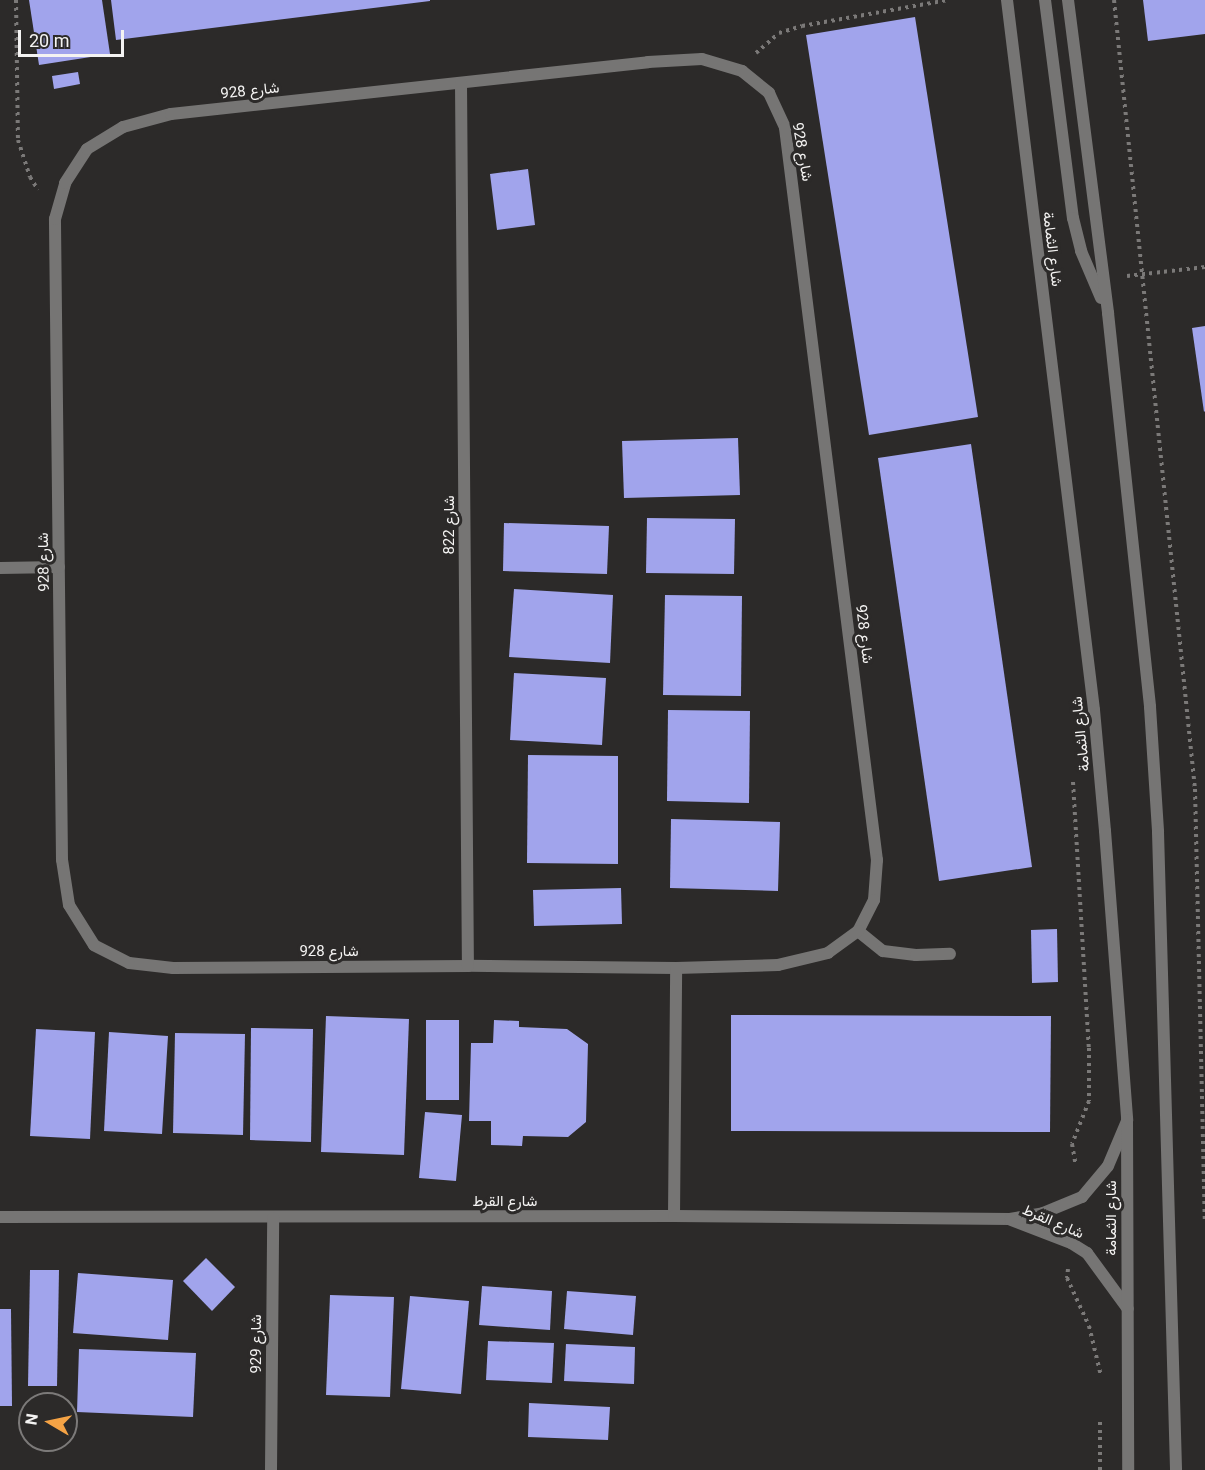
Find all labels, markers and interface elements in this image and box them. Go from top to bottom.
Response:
scale bar [21,18,128,56]
text: 20 m [29,30,69,51]
street label: شارع 928 [220,79,280,103]
street label: شارع 928 [788,121,816,183]
street label: شارع الثمامة [1038,211,1066,287]
street label: شارع 822 [441,495,459,555]
street label: شارع 928 [34,532,54,592]
street label: شارع 928 [851,604,877,664]
street label: شارع الثمامة [1068,696,1094,772]
street label: شارع 928 [299,943,359,961]
street label: شارع الثمامة [1103,1180,1121,1256]
street label: شارع القرط [473,1193,537,1211]
street label: شارع القرط [1020,1201,1086,1243]
street label: شارع 929 [248,1314,266,1374]
north arrow [18,1392,78,1452]
text: N [21,1412,42,1426]

